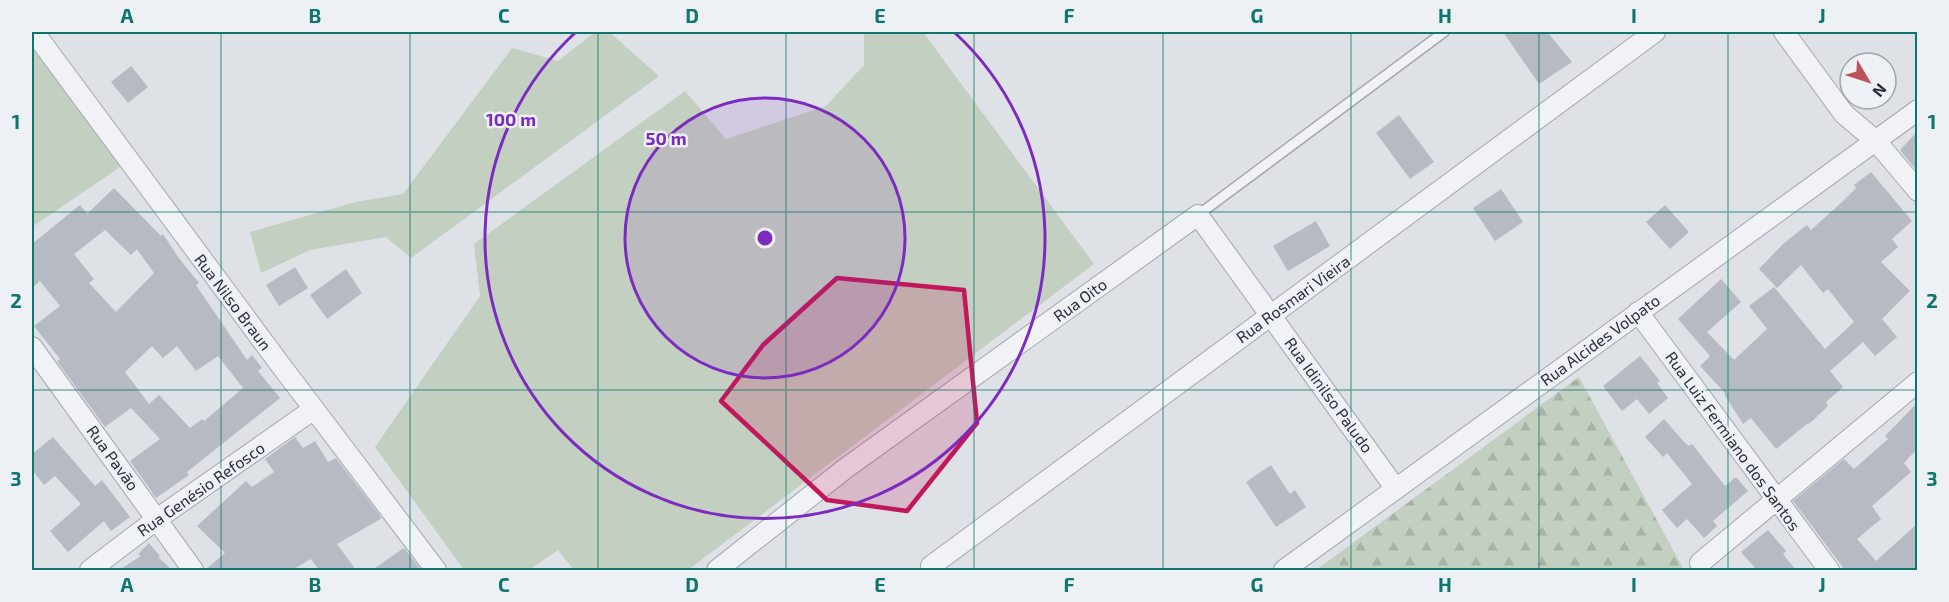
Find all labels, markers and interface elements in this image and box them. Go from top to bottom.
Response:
text: A [120,3,134,27]
text: B [309,3,321,27]
text: C [498,3,510,27]
text: D [685,3,699,27]
text: E [874,3,886,27]
text: F [1063,3,1075,27]
text: G [1251,3,1263,27]
text: H [1438,3,1452,27]
text: I [1631,3,1637,27]
text: J [1818,3,1826,27]
north arrow [1838,51,1898,111]
text: N [1869,80,1891,101]
text: 100 m [486,108,536,130]
text: 1 [12,109,20,133]
text: 1 [1928,109,1936,133]
text: 50 m [645,127,687,149]
centre of rings [755,228,775,248]
street label: Rua Nilso Braun [191,250,276,354]
street label: Rua Rosmari Vieira [1232,251,1353,346]
street label: Rua Oito [1049,274,1110,325]
text: 2 [10,288,22,312]
text: 2 [1926,288,1938,312]
street label: Rua Alcides Volpato [1536,290,1663,389]
street label: Rua Idinilso Paludo [1281,333,1378,456]
street label: Rua Luiz Fermiano dos Santos [1662,347,1805,534]
street label: Rua Pavão [83,421,143,494]
street label: Rua Genésio Refosco [133,438,268,540]
text: 3 [10,466,22,490]
text: 3 [1926,466,1938,490]
text: A [120,572,134,596]
text: B [309,572,321,596]
text: C [498,572,510,596]
text: D [685,572,699,596]
text: E [874,572,886,596]
text: F [1063,572,1075,596]
text: G [1251,572,1263,596]
text: H [1438,572,1452,596]
text: I [1631,572,1637,596]
text: J [1818,572,1826,596]

